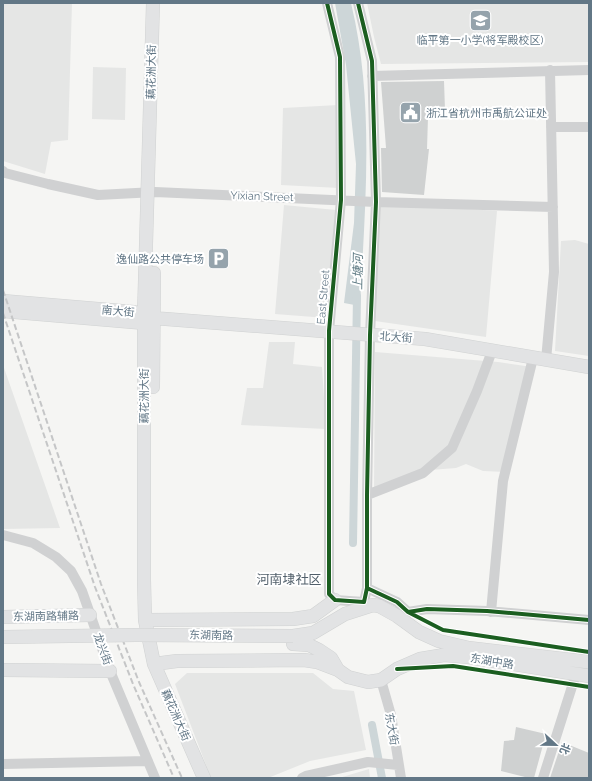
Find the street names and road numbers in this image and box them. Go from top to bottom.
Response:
street label: 藕花洲大街 [145,44,158,100]
street label: Yixian Street [230,189,294,204]
street label: East Street [315,269,332,325]
street label: 南大街 [101,304,135,319]
street label: 北大街 [379,330,413,345]
street label: 藕花洲大街 [138,369,151,424]
street label: 东湖南路辅路 [13,609,79,624]
street label: 东湖南路 [189,629,233,642]
street label: 龙兴街 [91,631,114,667]
street label: 东湖中路 [469,652,515,671]
street label: 藕花洲大街 [158,687,193,743]
street label: 东大街 [382,712,401,746]

